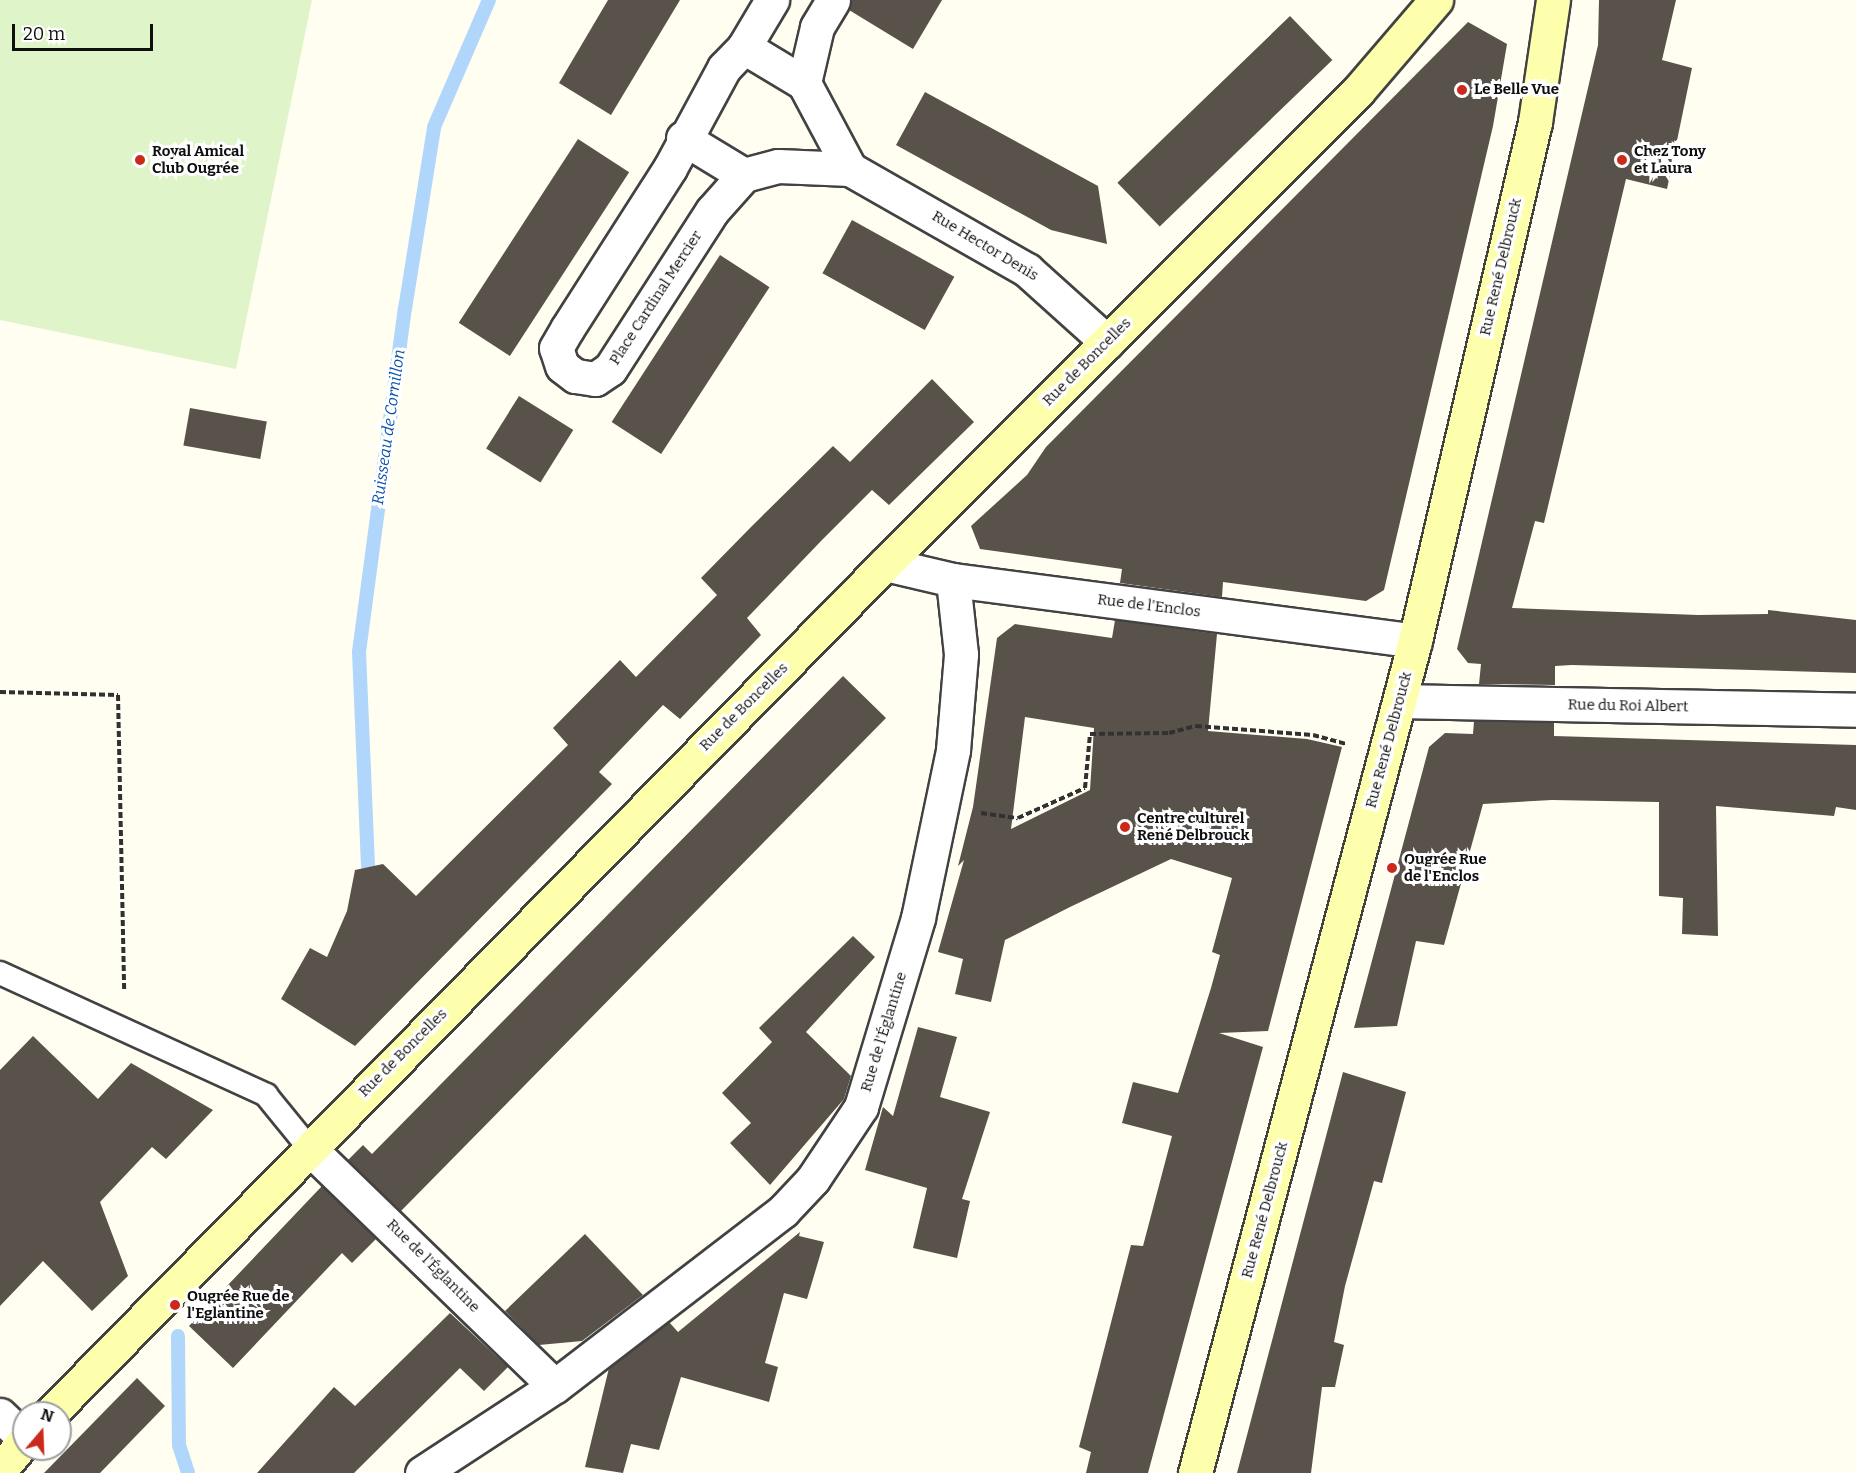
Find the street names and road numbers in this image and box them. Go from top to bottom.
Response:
street label: Rue René Delbrouck [1476,196,1526,338]
street label: Rue Hector Denis [929,207,1041,285]
street label: Place Cardinal Mercier [606,228,706,368]
street label: Rue de Boncelles [1039,314,1135,410]
street label: Rue de l'Enclos [1096,591,1202,621]
street label: Rue de Boncelles [696,659,792,755]
street label: Rue René Delbrouck [1362,670,1416,810]
street label: Rue du Roi Albert [1568,696,1688,716]
street label: Rue de l'Églantine [857,970,911,1094]
street label: Rue de Boncelles [355,1005,451,1101]
street label: Rue René Delbrouck [1238,1140,1292,1280]
street label: Rue de l'Églantine [383,1216,483,1316]

